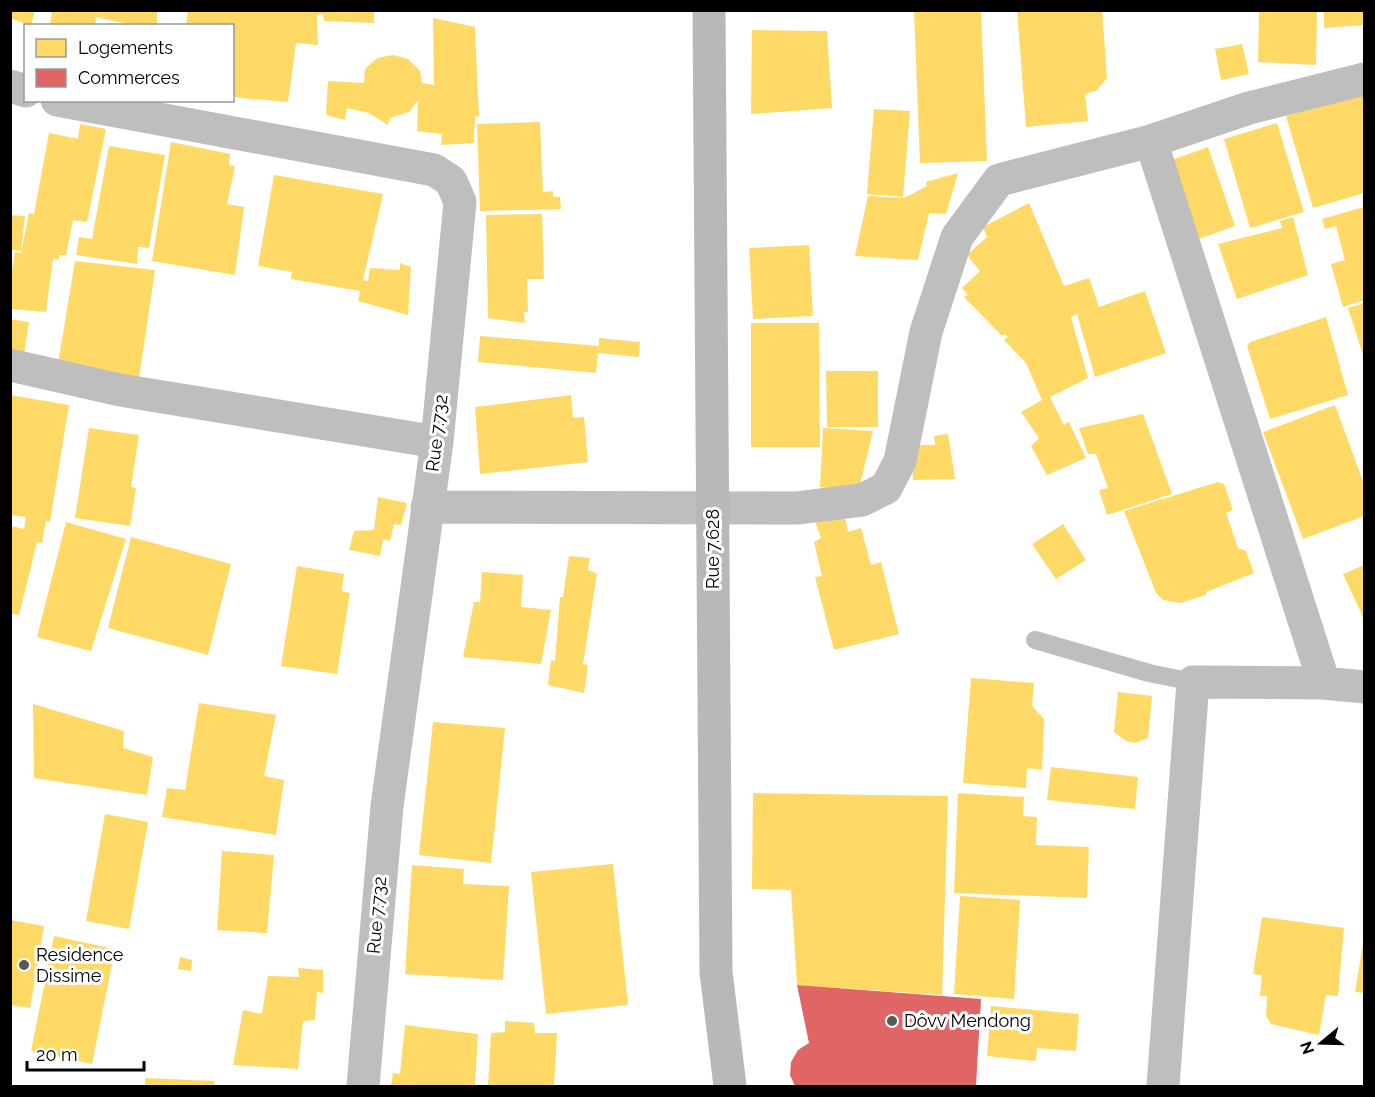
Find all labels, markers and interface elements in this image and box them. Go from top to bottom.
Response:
legend [24,24,234,102]
text: Logements [78,37,173,58]
text: Commerces [78,67,180,88]
street label: Rue 7.732 [421,393,452,473]
street label: Rue 7.628 [702,509,723,589]
street label: Rue 7.732 [363,875,390,954]
place label: Residence Dissime [36,944,124,986]
marker: Residence Dissime [17,958,31,972]
place label: Dôvv Mendong [904,1010,1031,1031]
north arrow [1291,1013,1351,1073]
marker: Dôvv Mendong [885,1014,899,1028]
scale bar [27,1034,144,1072]
text: N [1296,1039,1318,1057]
text: 20 m [36,1044,78,1065]

